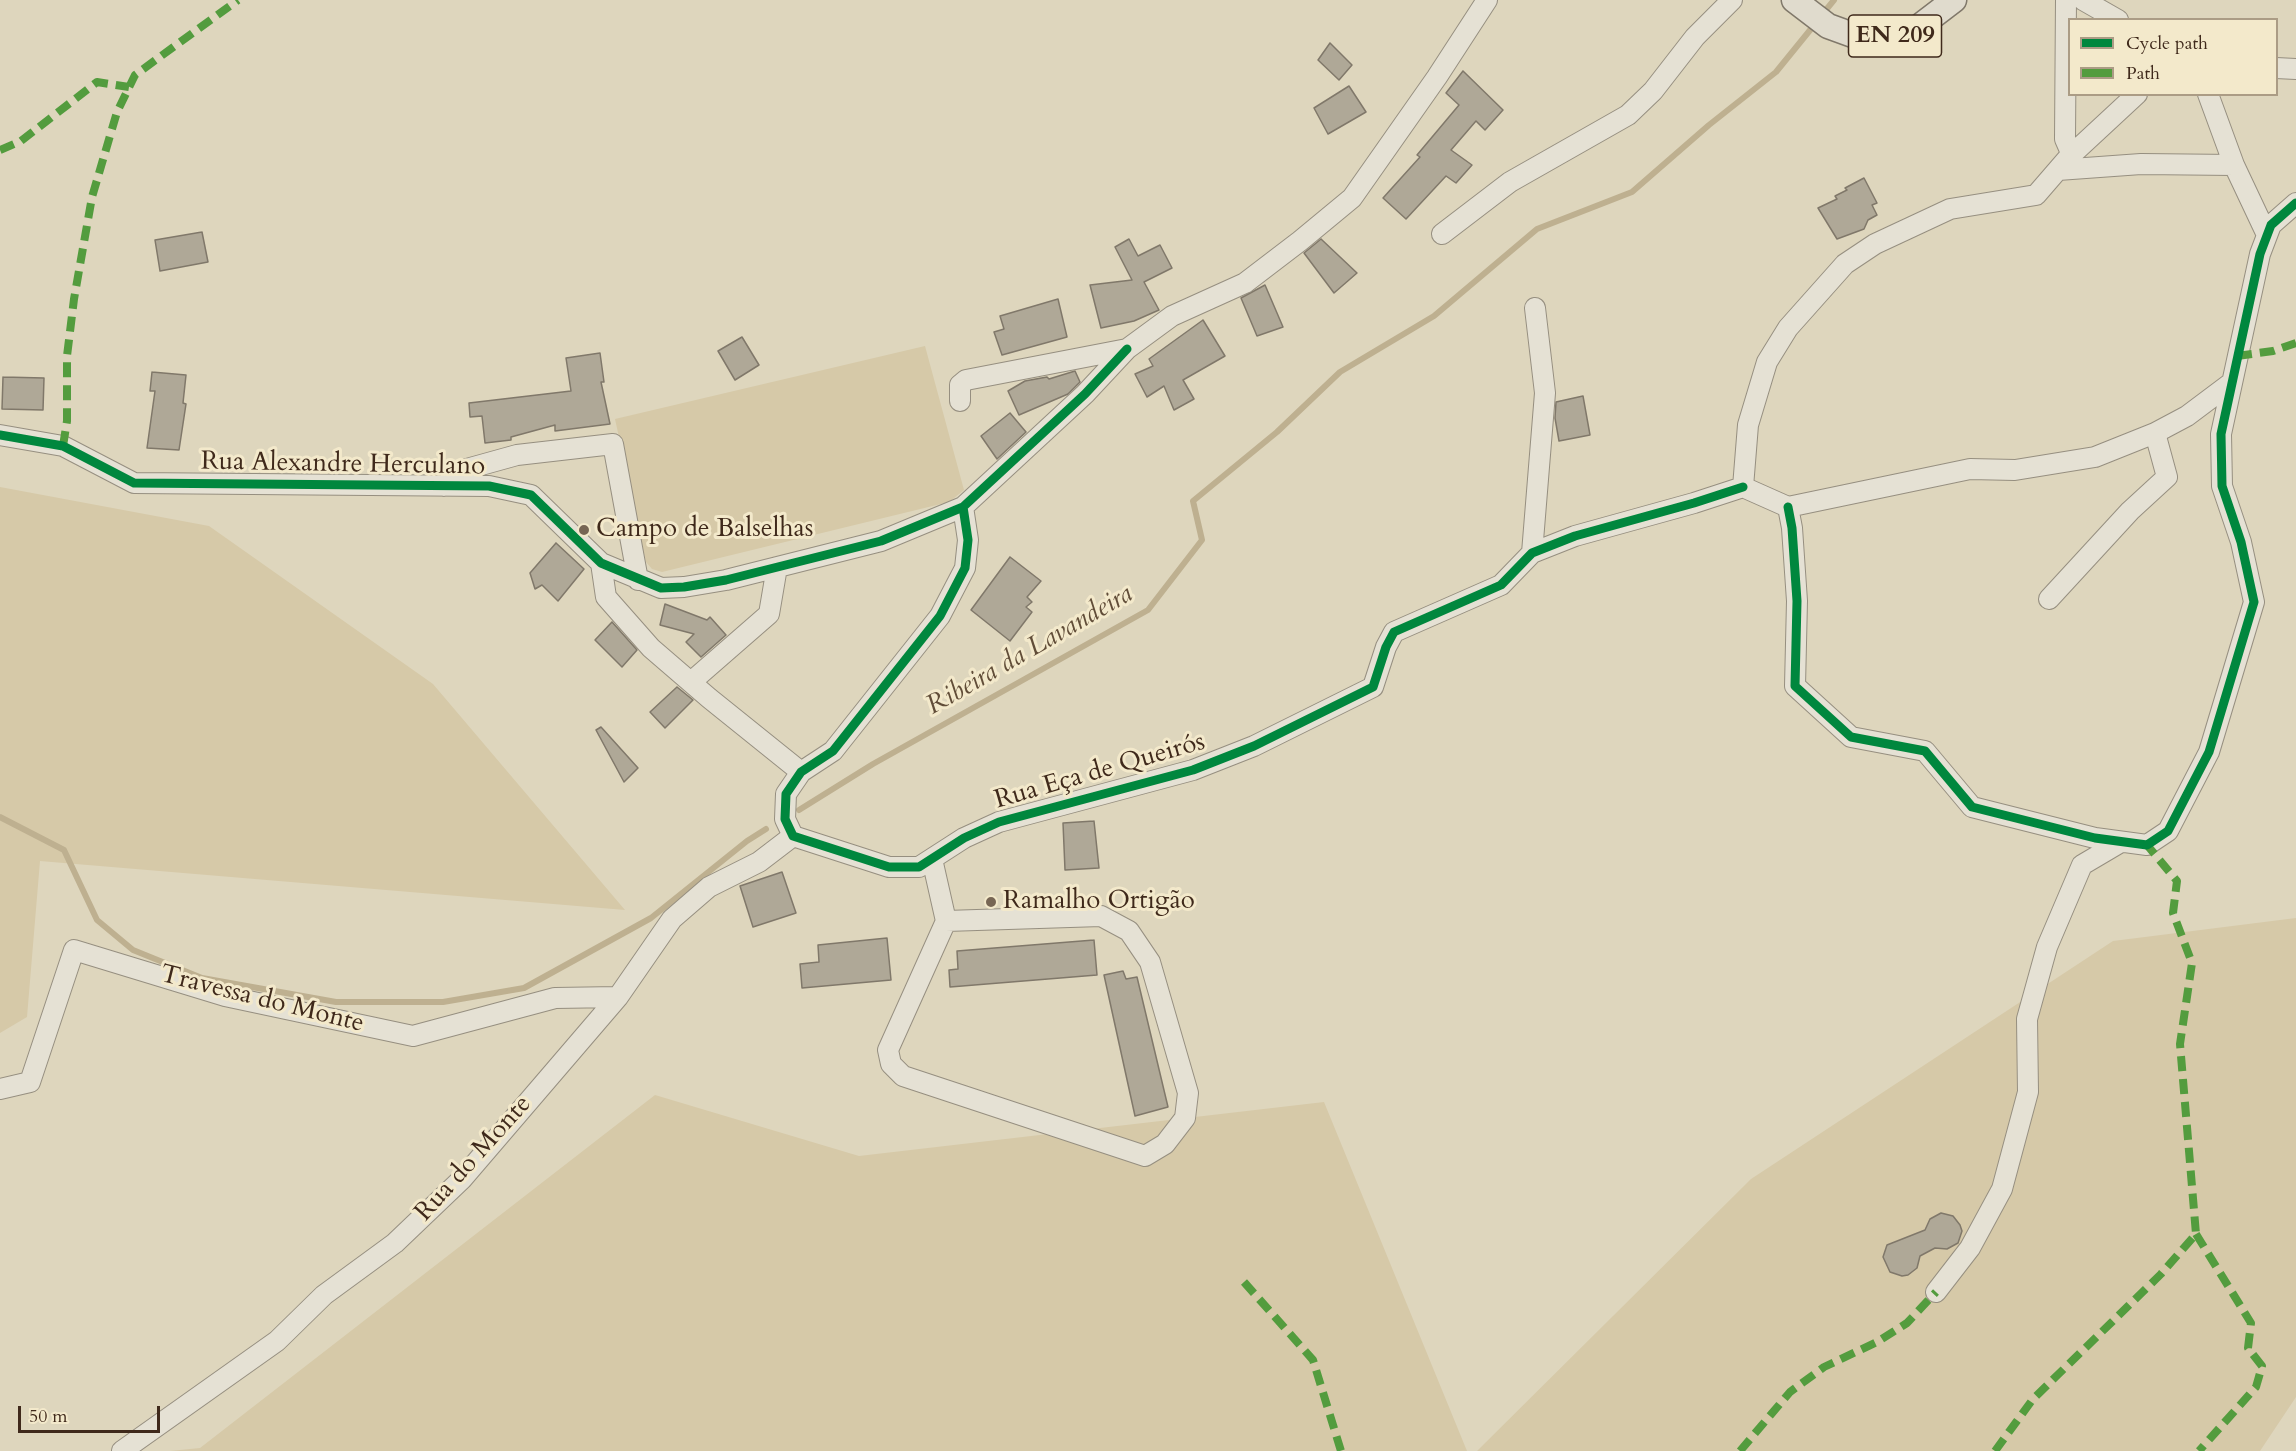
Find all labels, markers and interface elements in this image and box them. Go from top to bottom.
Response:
road number: EN 209 [1848,15,1942,57]
legend [2068,18,2278,96]
text: Cycle path [2126,31,2208,56]
text: Path [2126,61,2160,86]
street label: Rua Alexandre Herculano [201,447,485,483]
place label: Campo de Balselhas [596,514,813,546]
marker: Campo de Balselhas [577,523,591,537]
water label: Ribeira da Lavandeira [921,579,1139,723]
street label: Rua Eça de Queirós [991,727,1209,817]
place label: Ramalho Ortigão [1003,886,1195,918]
marker: Ramalho Ortigão [984,895,998,909]
street label: Travessa do Monte [157,960,367,1040]
street label: Rua do Monte [409,1090,539,1228]
scale bar [21,1394,164,1432]
text: 50 m [29,1404,68,1429]

